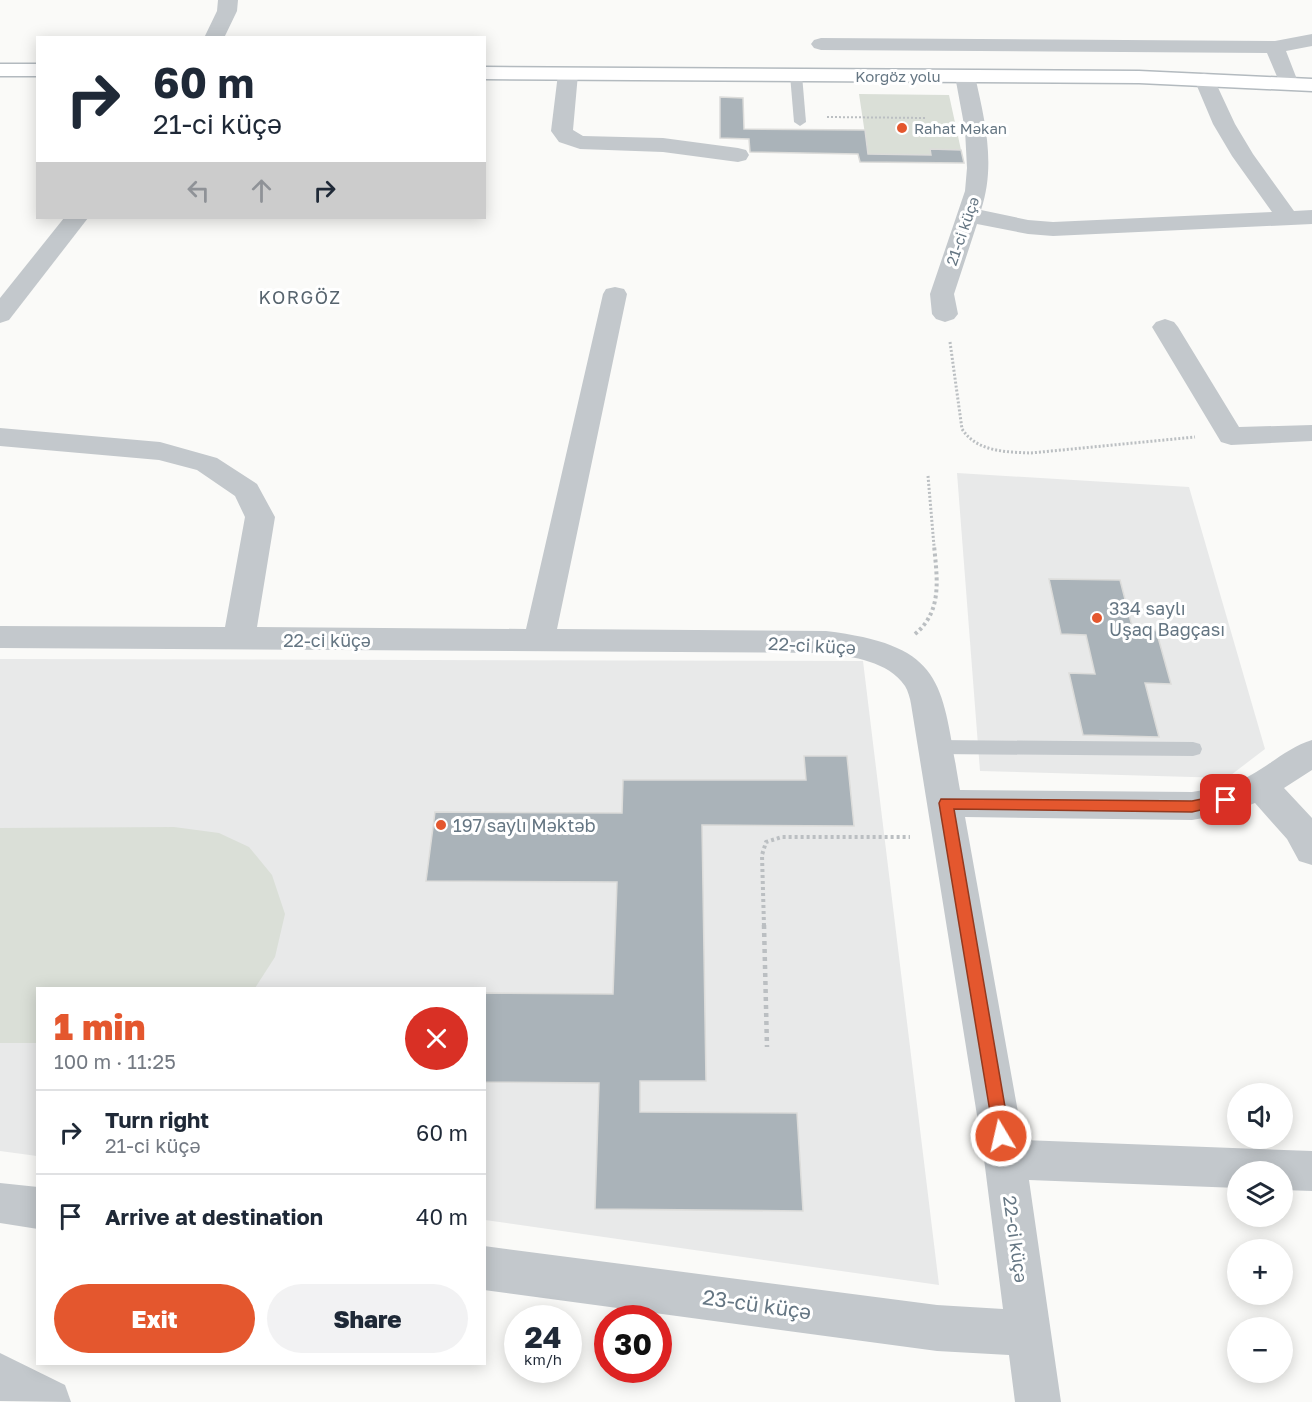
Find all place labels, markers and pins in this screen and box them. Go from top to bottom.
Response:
place label: Rahat Məkan [914,119,1007,137]
marker: Rahat Məkan [895,121,909,135]
place label: 334 saylı Uşaq Bağçası [1109,597,1225,640]
marker: 334 saylı Uşaq Bağçası [1090,611,1104,625]
pin [1200,774,1251,825]
place label: 197 saylı Məktəb [453,814,595,836]
marker: 197 saylı Məktəb [434,818,448,832]

